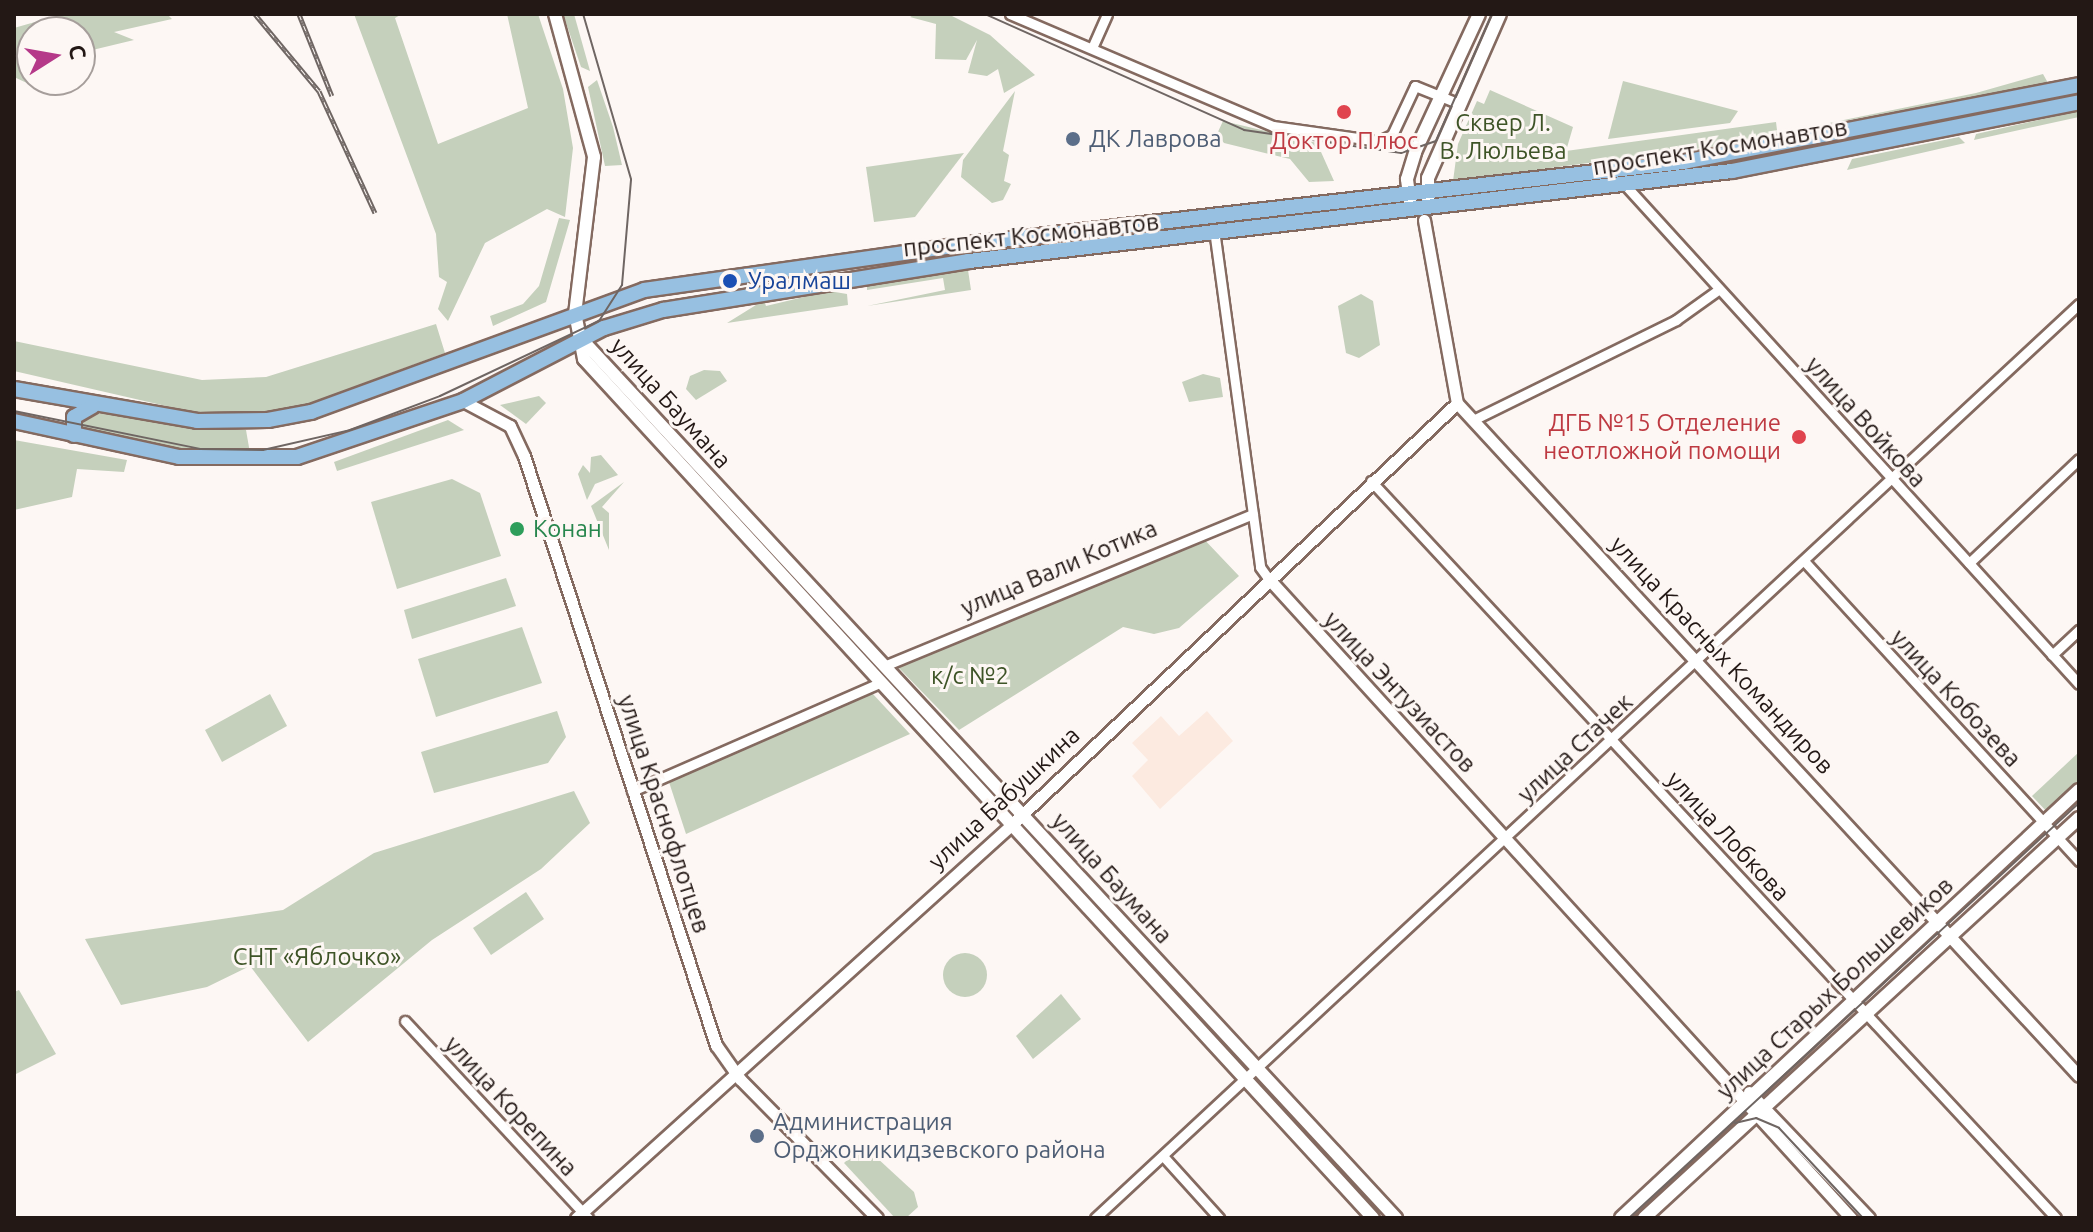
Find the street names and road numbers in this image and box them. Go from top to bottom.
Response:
street label: проспект Космонавтов [1591,113,1849,181]
street label: проспект Космонавтов [902,207,1160,263]
street label: улица Баумана [605,332,737,474]
street label: улица Войкова [1800,351,1932,493]
street label: улица Вали Котика [957,514,1161,622]
street label: улица Красных Командиров [1604,530,1840,780]
street label: улица Энтузиастов [1318,605,1482,779]
street label: улица Кобозева [1885,623,2027,773]
street label: улица Стачек [1512,687,1638,809]
street label: улица Краснофлотцев [612,691,716,937]
street label: улица Бабушкина [922,721,1086,875]
street label: улица Лобкова [1660,765,1796,907]
street label: улица Баумана [1046,807,1178,949]
street label: улица Старых Большевиков [1711,871,1959,1105]
street label: улица Корепина [439,1030,583,1182]

